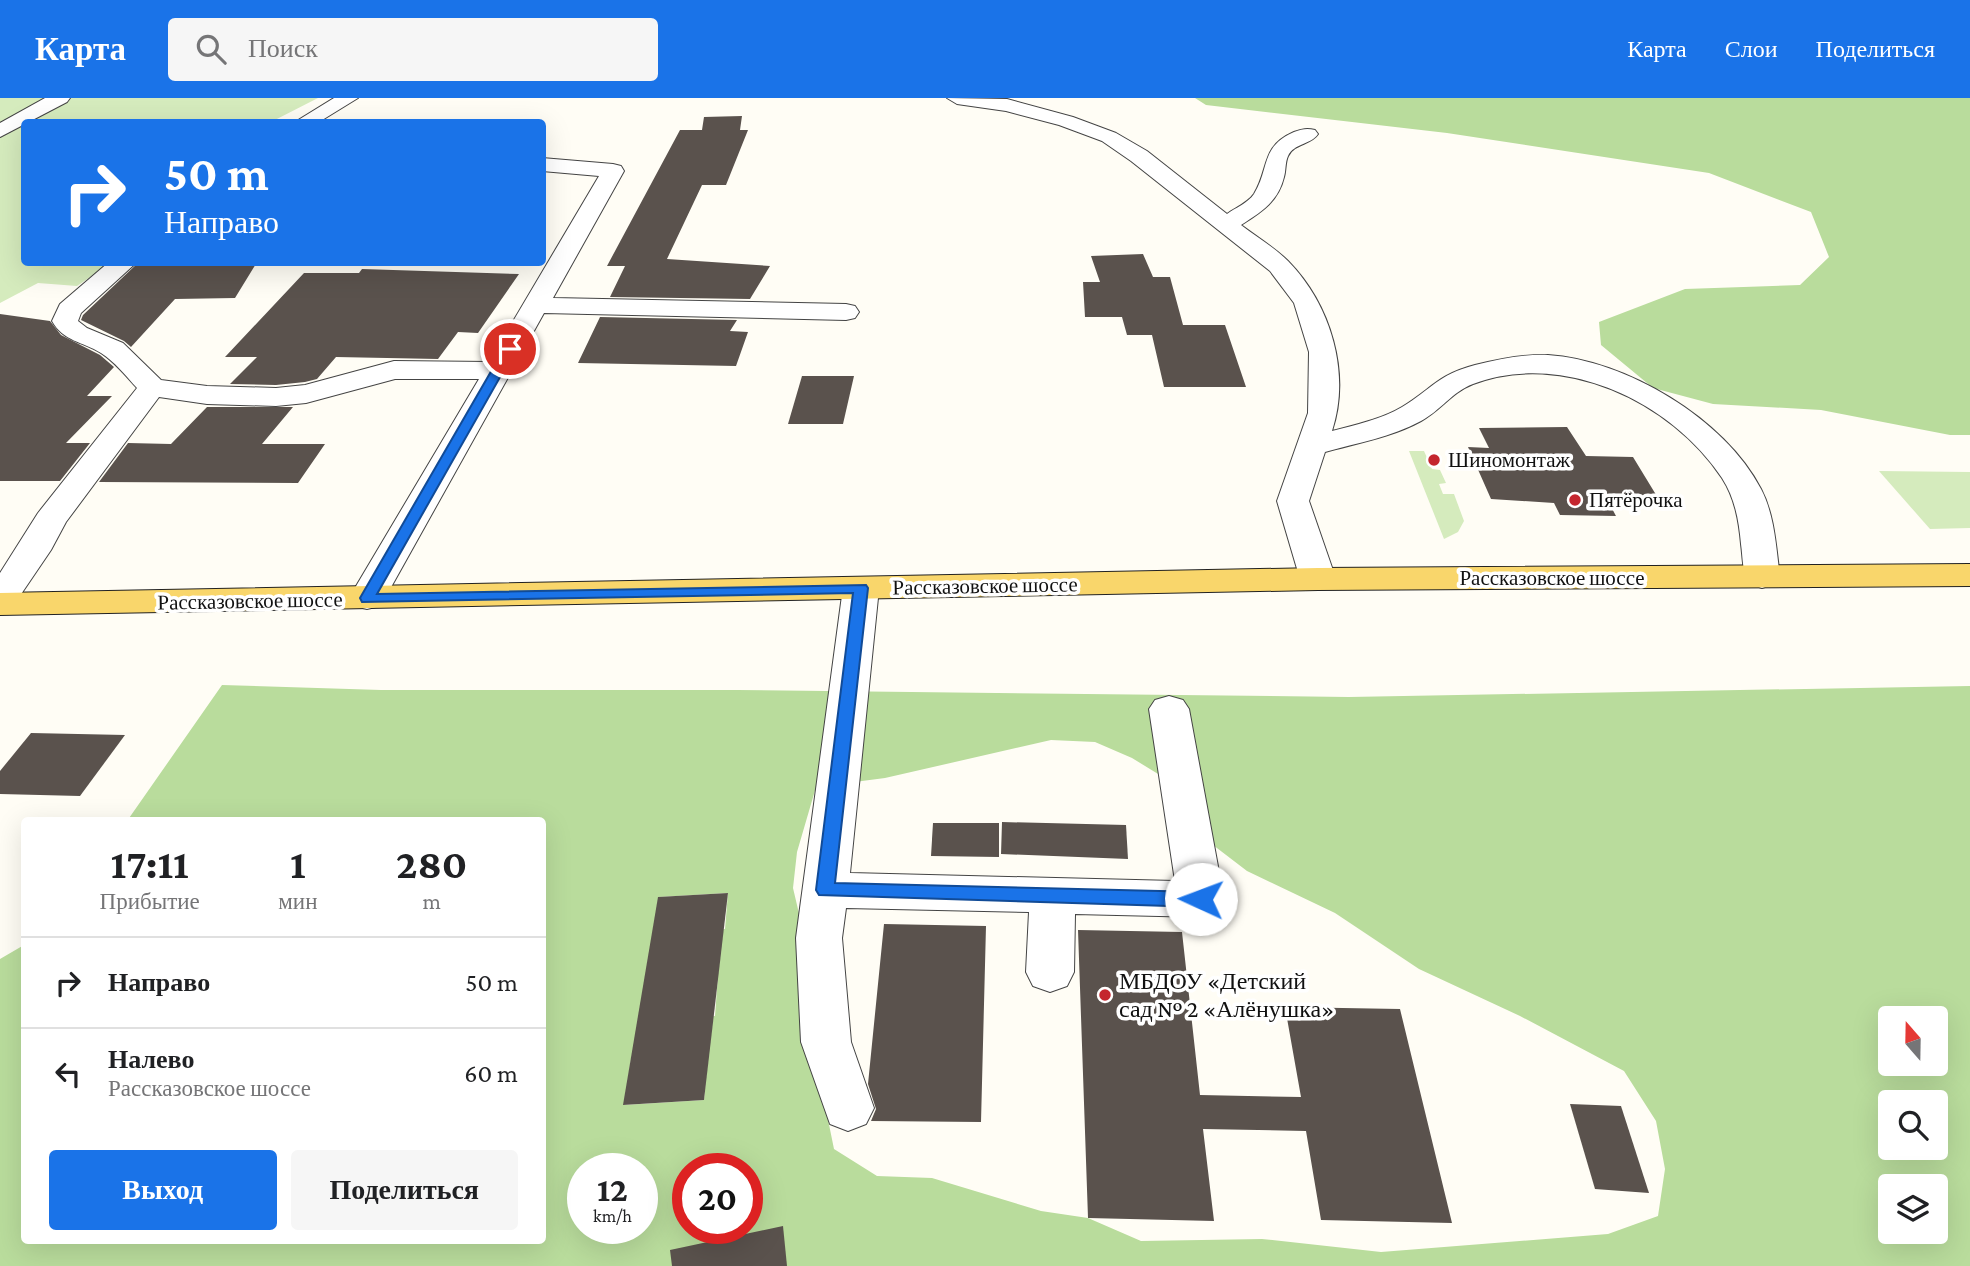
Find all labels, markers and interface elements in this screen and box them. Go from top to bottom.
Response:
search box [168,18,658,81]
text: Карта [35,30,126,67]
icon: search [192,30,230,68]
text: Поиск [248,34,318,63]
text: Карта [1627,35,1687,62]
text: Слои [1725,35,1778,62]
text: Поделиться [1816,35,1935,62]
text: 50 m [164,146,269,201]
icon: right [49,147,140,238]
text: Направо [164,204,279,240]
pin [480,319,540,379]
icon: arrive [491,330,529,368]
place label: Шиномонтаж [1448,448,1571,472]
marker: Шиномонтаж [1426,452,1442,468]
place label: Пятёрочка [1589,488,1683,512]
marker: Пятёрочка [1567,492,1583,508]
street label: Рассказовское шоссе [1459,566,1645,590]
street label: Рассказовское шоссе [892,572,1078,600]
street label: Рассказовское шоссе [157,587,343,615]
text: 17:11 [110,840,189,887]
text: 1 [290,840,306,887]
text: 280 [396,840,467,887]
position arrow [1164,862,1238,936]
text: Прибытие [100,888,200,914]
text: мин [278,888,317,914]
text: m [422,888,441,914]
icon: right [49,964,87,1002]
place label: МБДОУ «Детский сад № 2 «Алёнушка» [1119,967,1334,1022]
text: Направо [108,968,210,997]
text: 50 m [465,968,518,997]
marker: МБДОУ «Детский сад № 2 «Алёнушка» [1097,987,1113,1003]
north arrow [1878,1006,1948,1076]
map controls [1878,1006,1948,1244]
text: Налево [108,1045,194,1074]
icon: left [49,1055,87,1093]
text: 60 m [464,1059,518,1088]
text: Рассказовское шоссе [108,1075,311,1101]
button: search [1878,1090,1948,1160]
button: Выход [49,1150,277,1230]
button: Поделиться [291,1150,518,1230]
speed limit sign: 20 [672,1153,763,1244]
text: 12 [597,1170,628,1209]
button: layers [1878,1174,1948,1244]
text: km/h [593,1206,632,1226]

